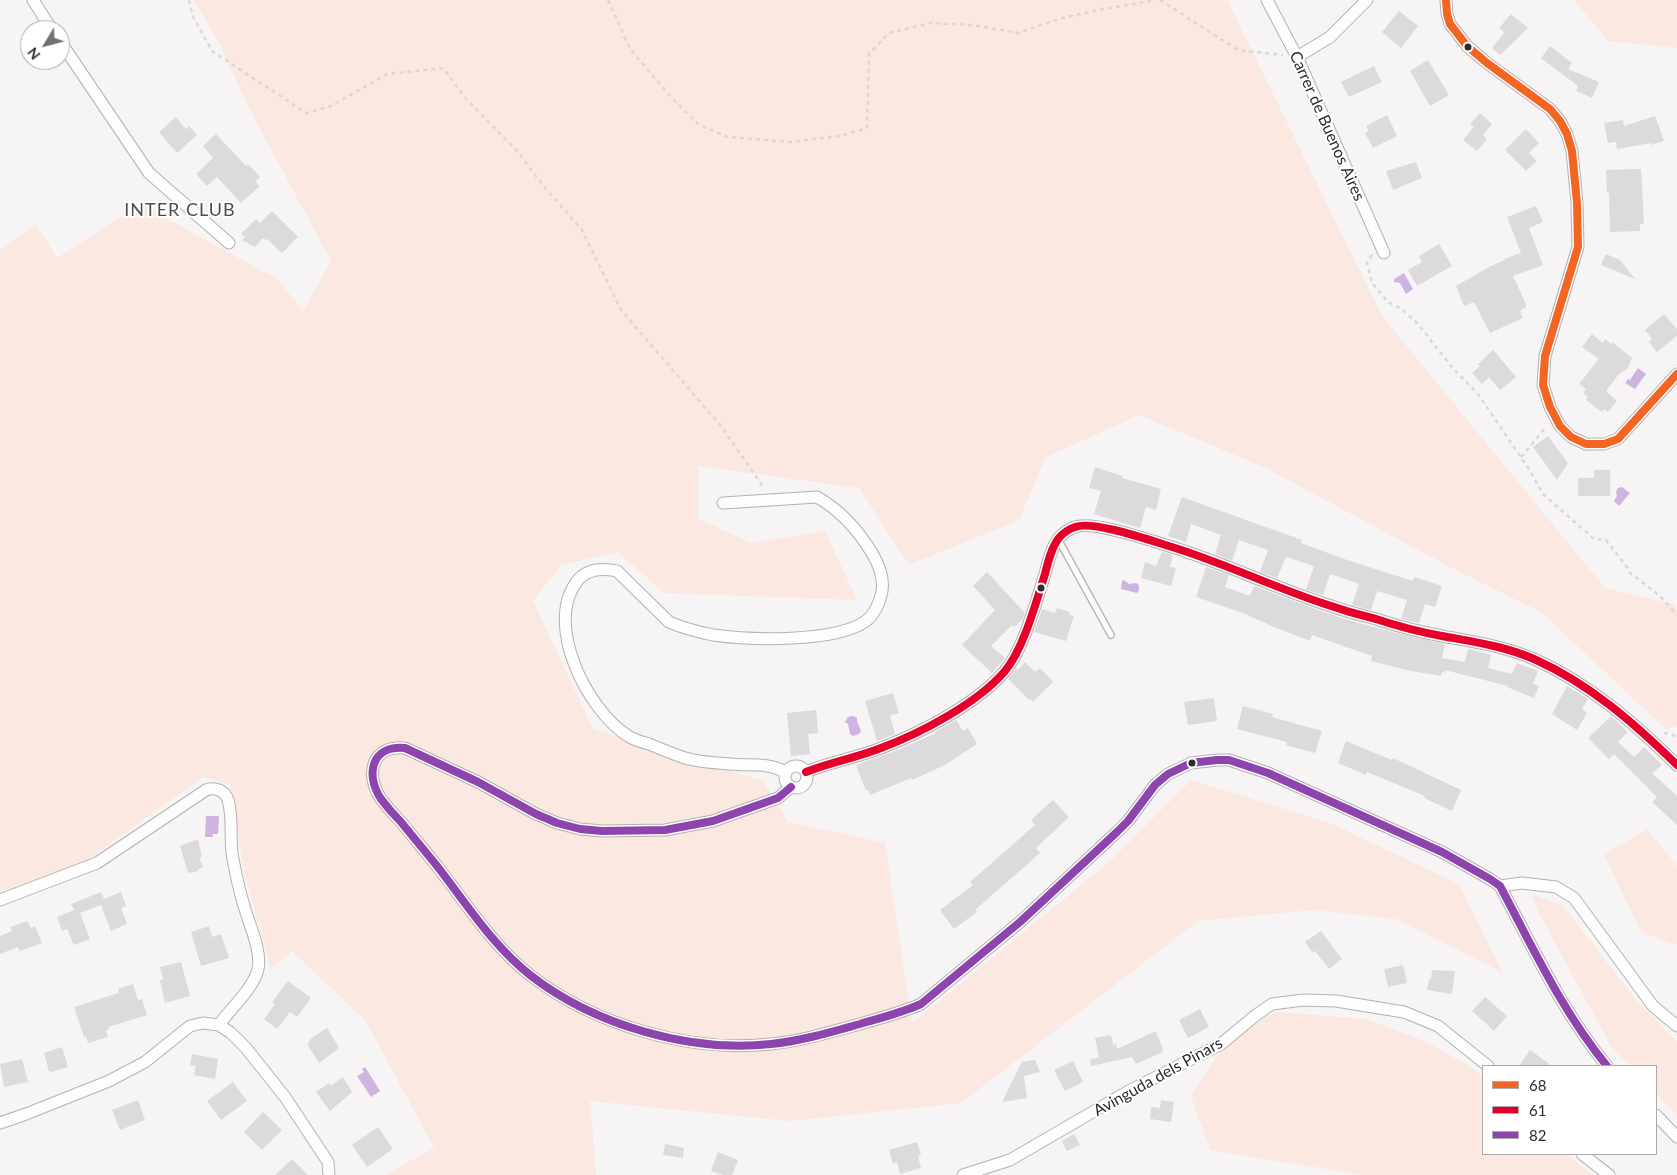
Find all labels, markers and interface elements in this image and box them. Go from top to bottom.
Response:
north arrow [20,20,70,70]
unlabelled marker [1463,42,1473,52]
text: N [23,44,43,63]
street label: Carrer de Buenos Aires [1285,48,1369,204]
district label: INTER CLUB [123,199,237,221]
unlabelled marker [1036,583,1046,593]
unlabelled marker [1187,758,1197,768]
street label: Avinguda dels Pinars [1090,1034,1226,1120]
legend [1482,1065,1657,1155]
text: 68 [1529,1076,1546,1094]
text: 61 [1529,1101,1546,1119]
text: 82 [1529,1126,1546,1144]

